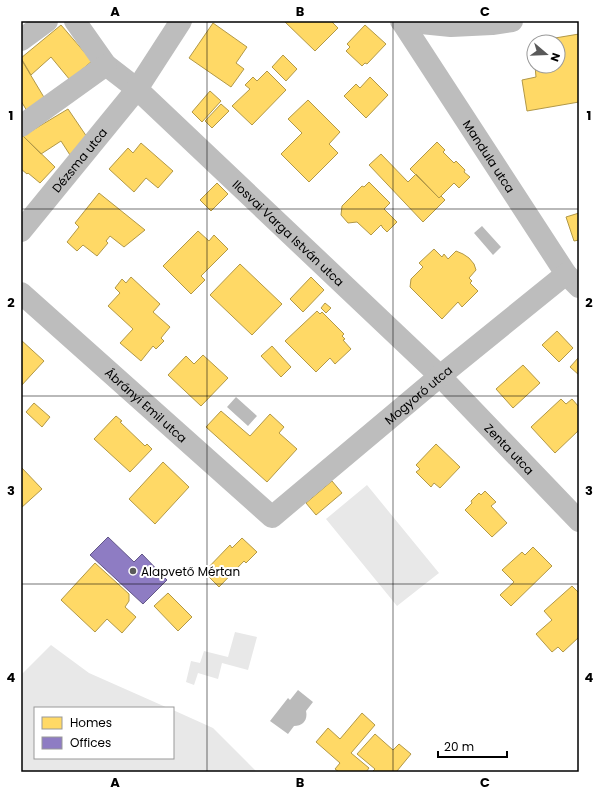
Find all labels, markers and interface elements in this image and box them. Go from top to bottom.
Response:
text: A [110,2,120,21]
text: B [296,2,305,21]
text: C [480,2,490,21]
north arrow [526,34,566,74]
text: N [547,51,564,64]
text: 1 [9,106,13,125]
text: 1 [587,106,591,125]
street label: Mandula utca [459,116,519,196]
street label: Dézsma utca [48,124,111,196]
street label: Ilosvai Varga István utca [229,176,348,290]
text: 2 [7,293,15,312]
text: 2 [585,293,593,312]
street label: Mogyoró utca [381,361,455,428]
street label: Ábrányi Emil utca [102,364,191,446]
street label: Zenta utca [481,419,538,478]
text: 3 [7,481,15,500]
text: 3 [585,481,593,500]
place label: Alapvető Mértan [141,563,240,580]
marker: Alapvető Mértan [128,566,138,576]
text: 4 [7,668,16,687]
text: 4 [585,668,594,687]
legend [34,707,174,759]
text: Homes [70,714,112,731]
scale bar [438,733,507,759]
text: Offices [70,734,111,751]
text: 20 m [444,738,474,755]
text: A [110,773,120,792]
text: B [296,773,305,792]
text: C [480,773,490,792]

